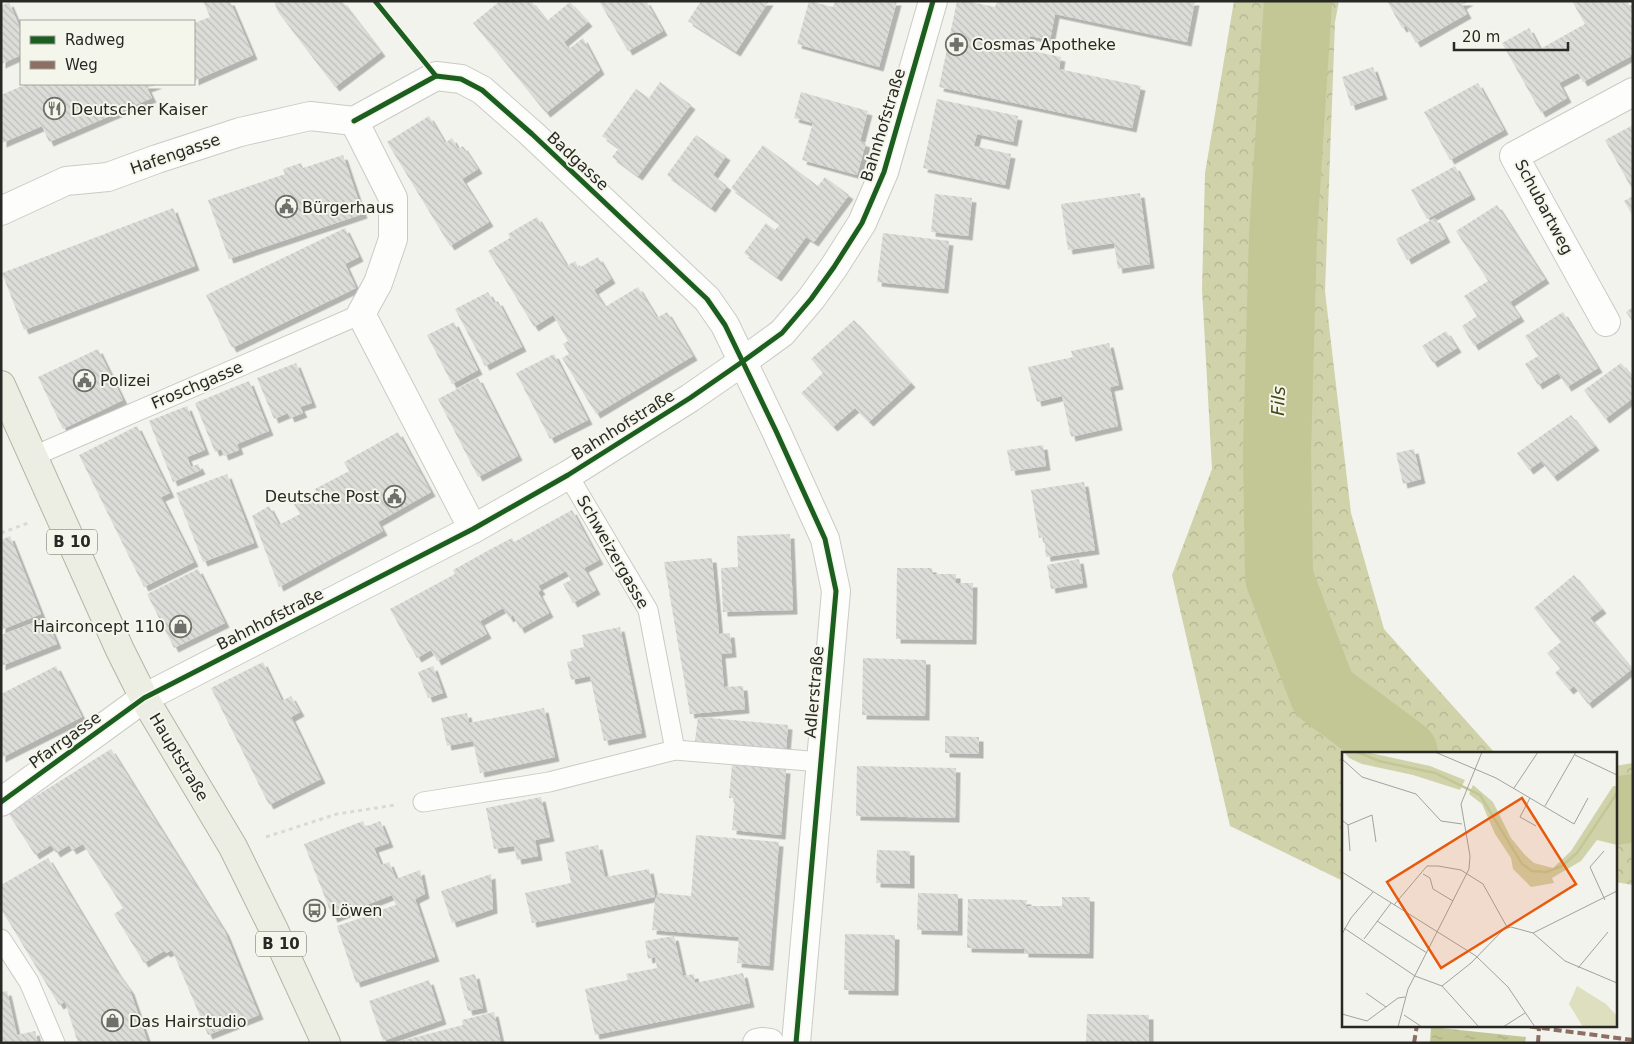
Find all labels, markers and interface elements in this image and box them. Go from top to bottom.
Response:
legend [20,20,195,85]
scale bar [1454,20,1568,52]
text: 20 m [1462,28,1500,46]
text: Radweg [65,31,125,49]
pharmacy icon: Cosmas Apotheke [944,32,968,56]
place label: Cosmas Apotheke [972,35,1116,54]
text: Weg [65,56,98,74]
street label: Bahnhofstraße [857,66,909,184]
restaurant icon: Deutscher Kaiser [43,97,67,121]
place label: Deutscher Kaiser [71,100,208,119]
street label: Badgasse [543,128,613,194]
street label: Hafengasse [127,130,223,178]
street label: Schubartweg [1511,156,1577,258]
public building icon: Bürgerhaus [274,195,298,219]
place label: Bürgerhaus [302,198,394,217]
street label: Froschgasse [148,357,246,413]
public building icon: Polizei [72,368,96,392]
place label: Polizei [100,371,150,390]
street label: Bahnhofstraße [568,386,678,464]
water label: Fils [1267,386,1289,416]
public building icon: Deutsche Post [383,484,407,508]
place label: Deutsche Post [265,487,379,506]
street label: Schweizergasse [573,492,653,612]
road number: B 10 [47,530,97,554]
street label: Bahnhofstraße [213,584,327,654]
shop icon: Hairconcept 110 [169,614,193,638]
place label: Hairconcept 110 [33,617,165,636]
street label: Adlerstraße [801,645,827,739]
street label: Pfarrgasse [25,708,105,772]
street label: Hauptstraße [145,710,213,804]
inset map [1342,752,1616,1026]
bus stop icon: Löwen [303,898,327,922]
place label: Löwen [331,901,383,920]
road number: B 10 [256,932,306,956]
shop icon: Das Hairstudio [101,1009,125,1033]
place label: Das Hairstudio [129,1012,247,1031]

